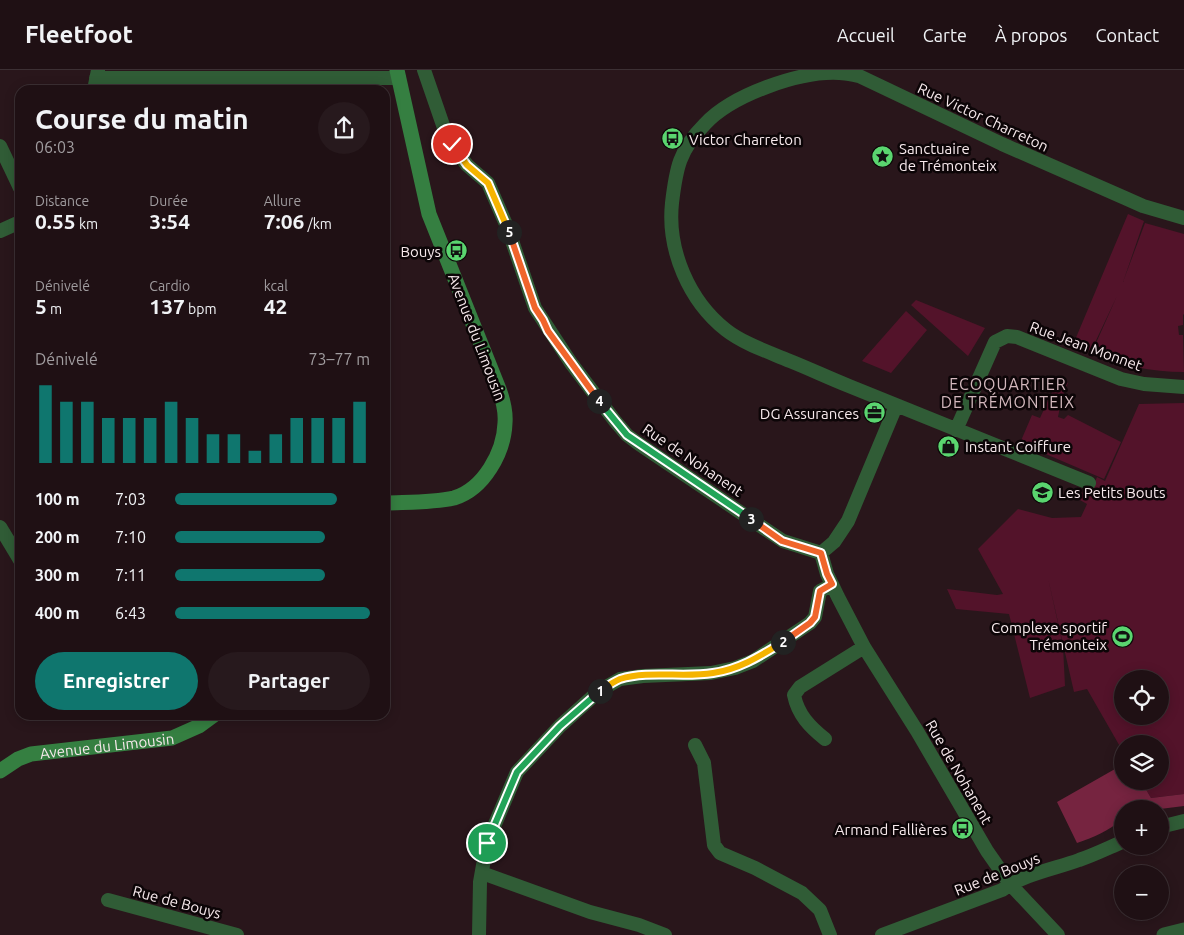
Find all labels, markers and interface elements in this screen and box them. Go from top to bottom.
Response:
text: Fleetfoot [25,21,133,48]
text: Accueil [837,25,895,45]
text: Carte [923,25,967,45]
text: À propos [995,25,1067,45]
text: Contact [1095,25,1159,45]
street label: Rue Victor Charreton [915,79,1051,155]
button: share [318,102,370,154]
text: Course du matin [35,103,249,134]
pin [431,123,473,165]
bus stop icon: Victor Charreton [661,127,685,151]
icon: check [438,130,466,158]
place label: Victor Charreton [689,131,802,148]
text: 06:03 [35,138,75,156]
place label: Sanctuaire de Trémonteix [899,140,997,174]
place icon: Sanctuaire de Trémonteix [871,145,895,169]
text: Distance [35,193,89,209]
text: Durée [149,193,188,209]
text: Allure [264,193,301,209]
text: 0.55 [35,209,76,233]
text: 3:54 [149,209,190,233]
text: 7:06 [264,209,304,233]
text: km [76,216,98,232]
text: /km [304,216,332,232]
pin: 5 [496,220,522,244]
text: 5 [506,224,513,240]
bus stop icon: Bouys [445,239,469,263]
place label: Bouys [400,243,441,260]
street label: Avenue du Limousin [445,271,509,403]
text: Dénivelé [35,278,90,294]
text: Cardio [149,278,190,294]
text: kcal [264,278,288,294]
text: 5 [35,294,47,318]
text: 137 [149,294,185,318]
text: 42 [264,294,287,318]
text: m [47,301,62,317]
text: bpm [185,301,217,317]
street label: Rue Jean Monnet [1028,318,1144,374]
text: Dénivelé [35,350,98,368]
text: 73–77 m [308,350,370,368]
district label: ECOQUARTIER DE TRÉMONTEIX [941,375,1075,411]
pin: 4 [586,388,612,414]
text: 4 [596,393,603,409]
office icon: DG Assurances [863,401,887,425]
place label: DG Assurances [760,405,859,422]
street label: Rue de Nohanent [640,420,746,500]
shop icon: Instant Coiffure [937,434,961,458]
place label: Instant Coiffure [965,438,1071,455]
school or university icon: Les Petits Bouts [1030,480,1054,504]
place label: Les Petits Bouts [1058,484,1165,501]
text: 100 m [35,490,80,508]
text: 7:03 [115,490,146,508]
pin: 3 [738,506,764,532]
text: 3 [748,511,755,527]
text: 200 m [35,528,80,546]
text: 7:10 [115,528,146,546]
text: 300 m [35,566,80,584]
text: 7:11 [115,566,146,584]
text: 400 m [35,604,80,622]
text: 6:43 [115,604,146,622]
place label: Complexe sportif Trémonteix [991,619,1107,653]
sports icon: Complexe sportif Trémonteix [1111,624,1135,648]
pin: 2 [770,630,796,654]
text: 2 [780,634,787,650]
button: Enregistrer [35,652,198,710]
button: Partager [208,652,370,710]
map controls [1114,670,1169,920]
button: locate [1114,670,1169,725]
pin: 1 [588,678,612,704]
text: 1 [597,683,604,699]
street label: Rue de Nohanent [922,717,996,827]
street label: Avenue du Limousin [39,729,175,761]
button: layers [1114,735,1169,790]
button: + [1114,800,1169,855]
bus stop icon: Armand Fallières [951,817,975,841]
place label: Armand Fallières [835,821,947,838]
pin [466,822,508,864]
icon: arrive [473,829,501,857]
street label: Rue de Bouys [952,849,1042,899]
button: − [1114,865,1169,920]
street label: Rue de Bouys [131,882,223,922]

